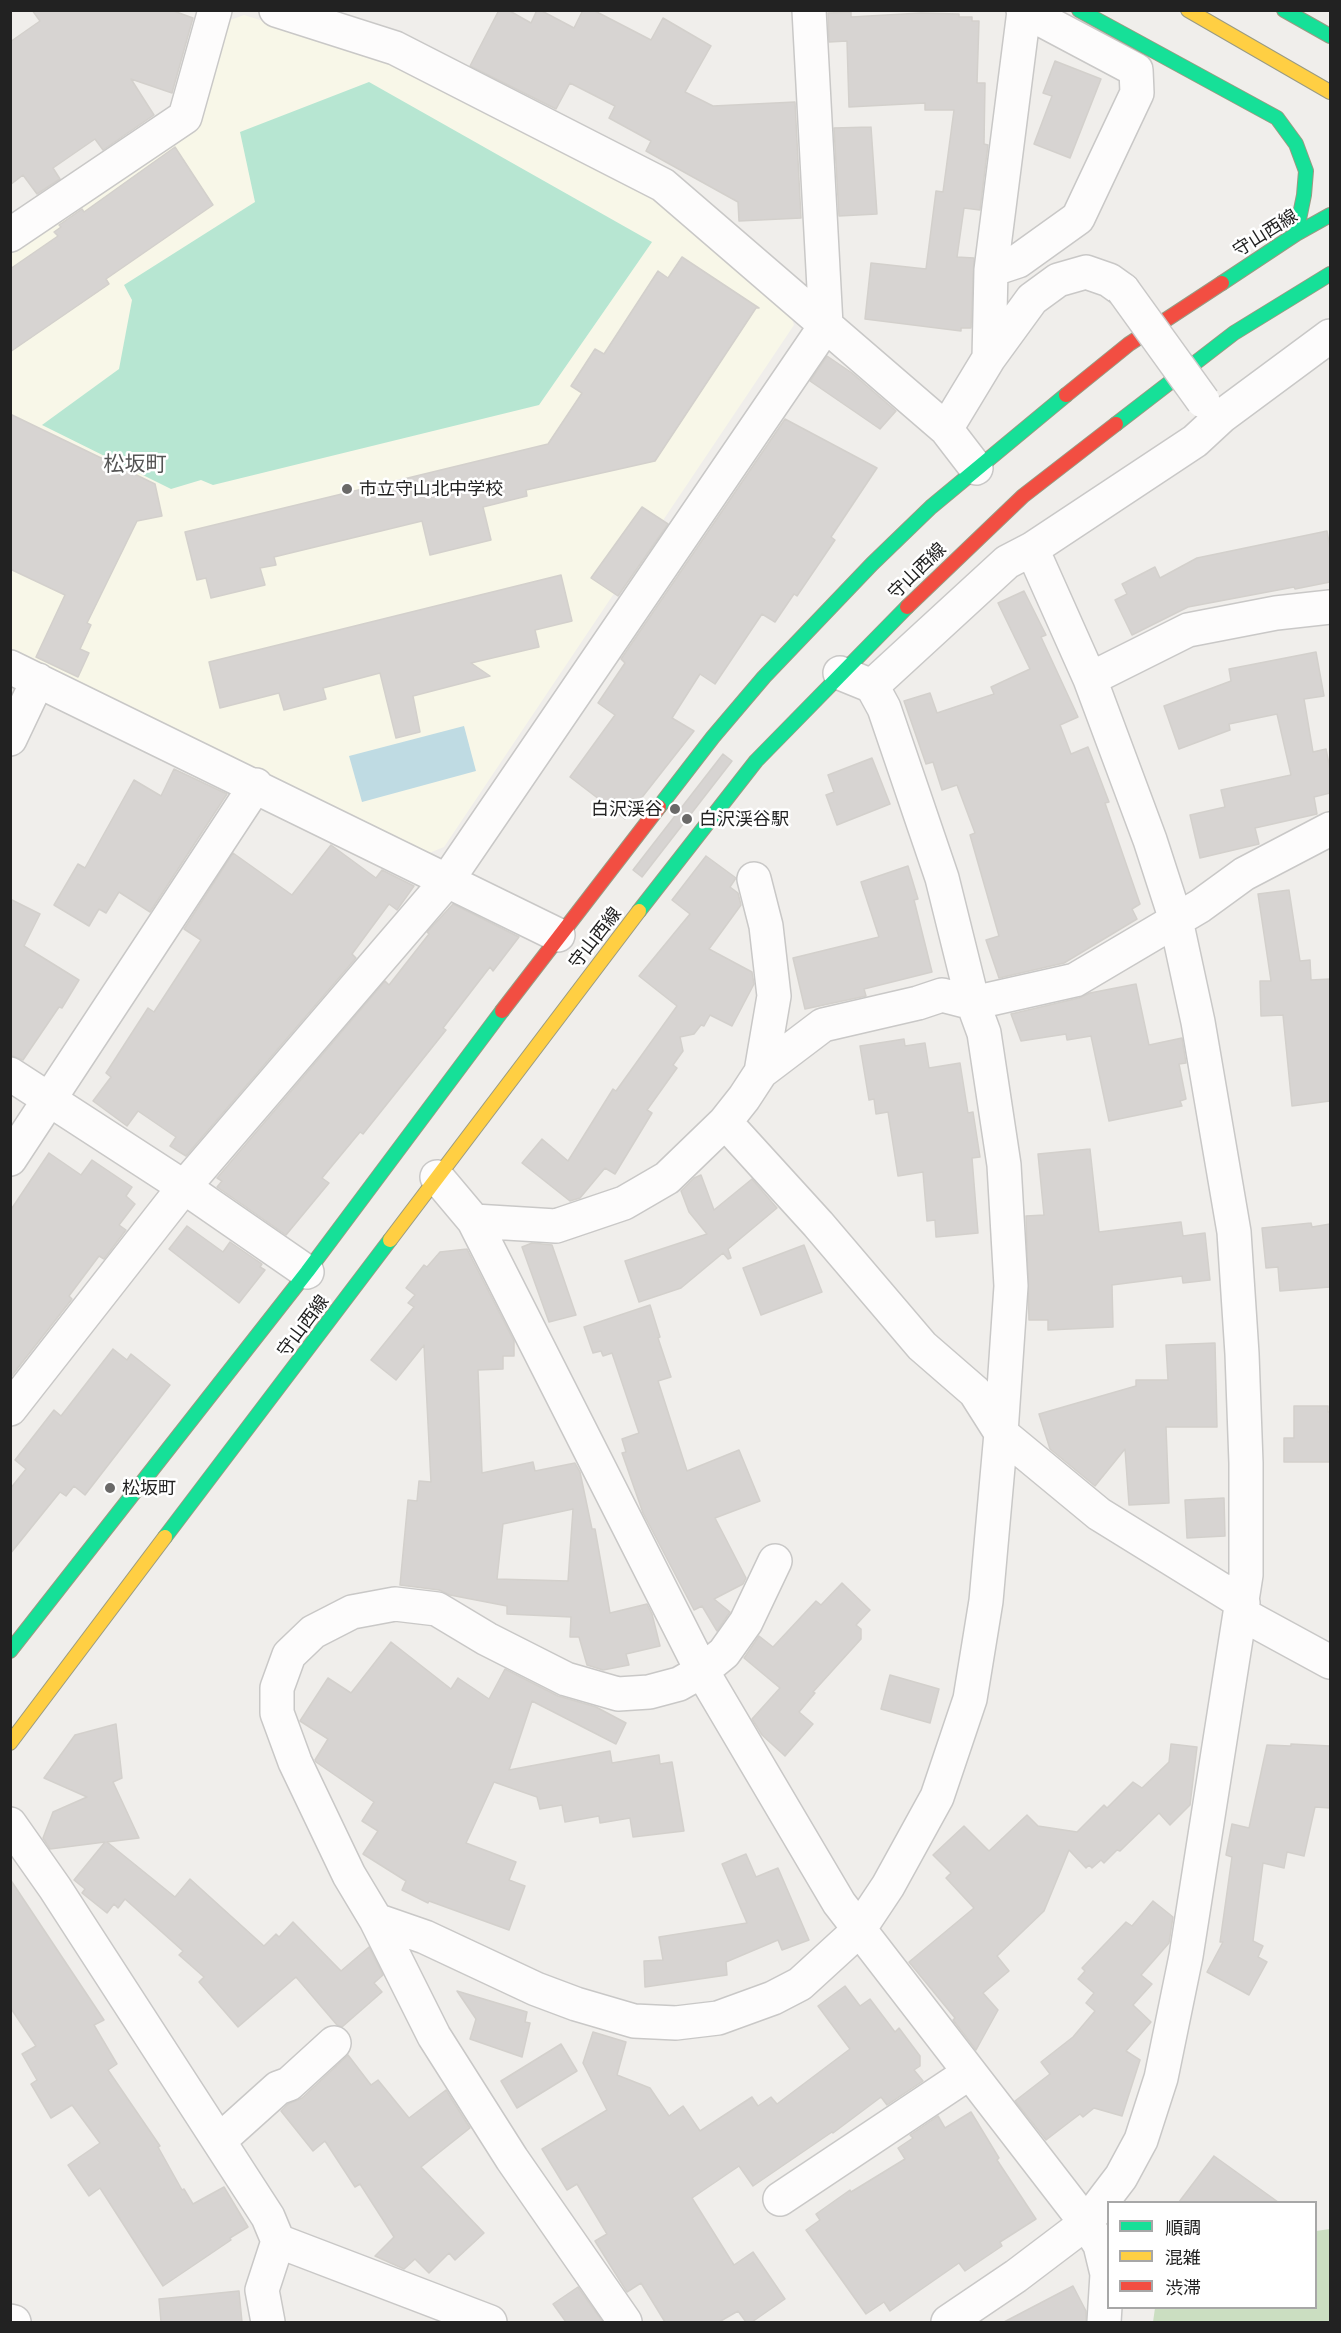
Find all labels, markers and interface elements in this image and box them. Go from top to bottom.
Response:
street label: 守山西線 [1229,205,1301,261]
district label: 松坂町 [104,451,166,477]
place label: 市立守山北中学校 [359,478,503,500]
marker: 市立守山北中学校 [340,482,354,496]
street label: 守山西線 [884,538,950,604]
place label: 白沢渓谷 [591,798,663,820]
marker: 白沢渓谷 [668,802,682,816]
place label: 白沢渓谷駅 [699,808,789,830]
marker: 白沢渓谷駅 [680,812,694,826]
street label: 守山西線 [564,903,626,973]
street label: 守山西線 [273,1291,333,1361]
place label: 松坂町 [122,1477,176,1499]
marker: 松坂町 [103,1481,117,1495]
legend [1107,2201,1317,2309]
text: 順調 [1165,2217,1201,2237]
text: 混雑 [1165,2247,1201,2267]
text: 渋滞 [1165,2277,1201,2297]

